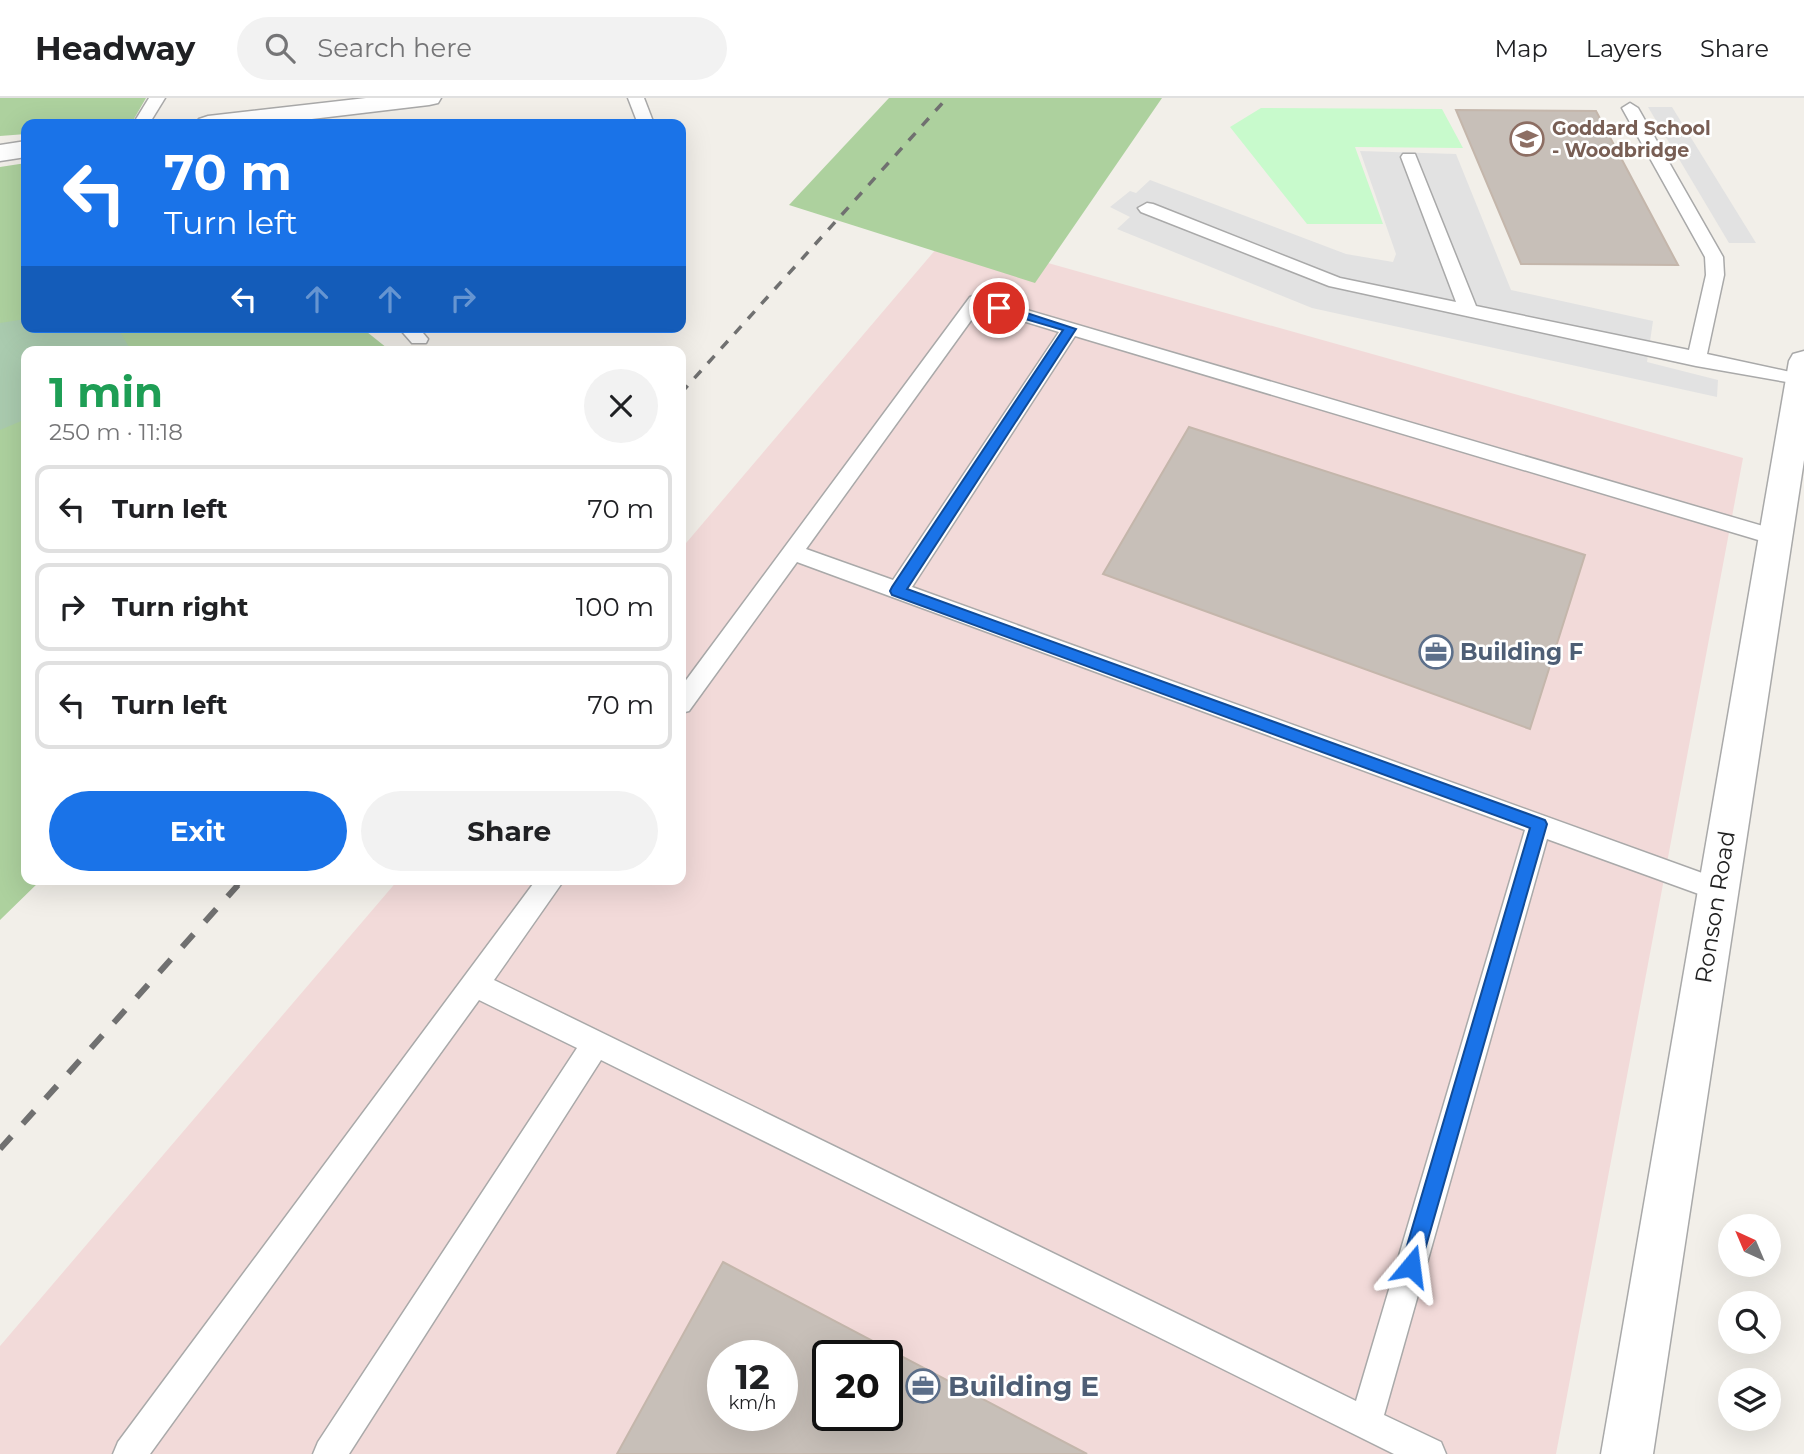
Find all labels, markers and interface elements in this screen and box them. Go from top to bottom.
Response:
search box [237,17,727,80]
text: Headway [35,28,195,68]
icon: search [261,29,299,67]
text: Search here [317,32,472,64]
text: Map [1494,34,1548,63]
text: Layers [1586,34,1662,63]
text: Share [1700,34,1769,63]
place label: Goddard School - Woodbridge [1552,117,1711,162]
school or university icon: Goddard School - Woodbridge [1508,120,1546,158]
text: 70 m [164,143,292,202]
icon: left [49,147,140,238]
text: Turn left [164,203,298,242]
pin [969,278,1029,338]
icon: left [225,280,263,318]
icon: ahead [298,280,336,318]
icon: ahead [371,280,409,318]
icon: right [444,280,482,318]
icon: arrive [980,289,1018,327]
text: 1 min [49,366,163,418]
button: close [584,369,658,443]
text: 250 m · 11:18 [49,418,183,446]
icon: left [53,490,91,528]
text: Turn left [112,493,228,525]
text: 70 m [588,493,654,525]
icon: right [53,588,91,626]
text: Turn right [112,591,248,623]
text: 100 m [576,591,654,623]
office icon: Building F [1417,633,1455,671]
place label: Building F [1460,638,1584,666]
icon: left [53,686,91,724]
text: Turn left [112,689,228,721]
text: 70 m [588,689,654,721]
button: Exit [49,791,347,871]
button: Share [361,791,658,871]
street label: Ronson Road [1689,829,1741,985]
north arrow [1718,1214,1782,1278]
map controls [1718,1214,1781,1431]
position arrow [1374,1229,1448,1303]
button: search [1718,1291,1781,1354]
speed limit sign: 20 [812,1340,903,1431]
text: 12 [735,1355,770,1398]
office icon: Building E [904,1367,942,1405]
button: layers [1718,1368,1781,1431]
place label: Building E [948,1369,1099,1403]
text: km/h [728,1392,777,1414]

